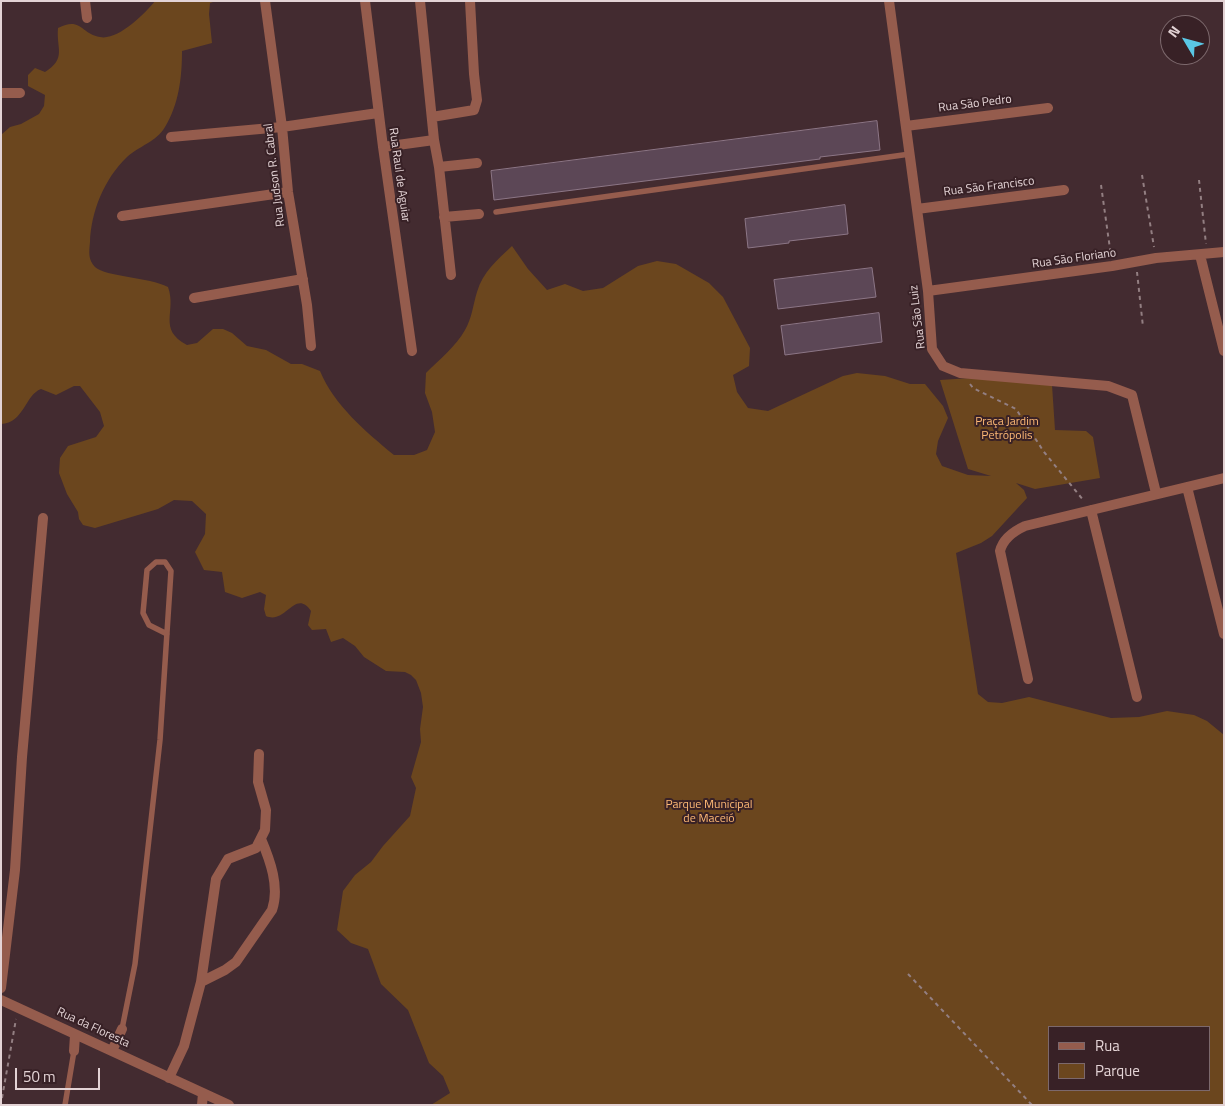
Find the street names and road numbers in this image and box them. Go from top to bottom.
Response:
street label: Rua São Pedro [938,92,1012,116]
street label: Rua Judson R. Cabral [262,123,288,227]
street label: Rua Raul de Aguiar [385,127,413,223]
street label: Rua São Francisco [943,174,1035,200]
street label: Rua São Floriano [1031,246,1117,272]
street label: Rua São Luiz [907,284,929,350]
street label: Rua da Floresta [54,1005,132,1051]

